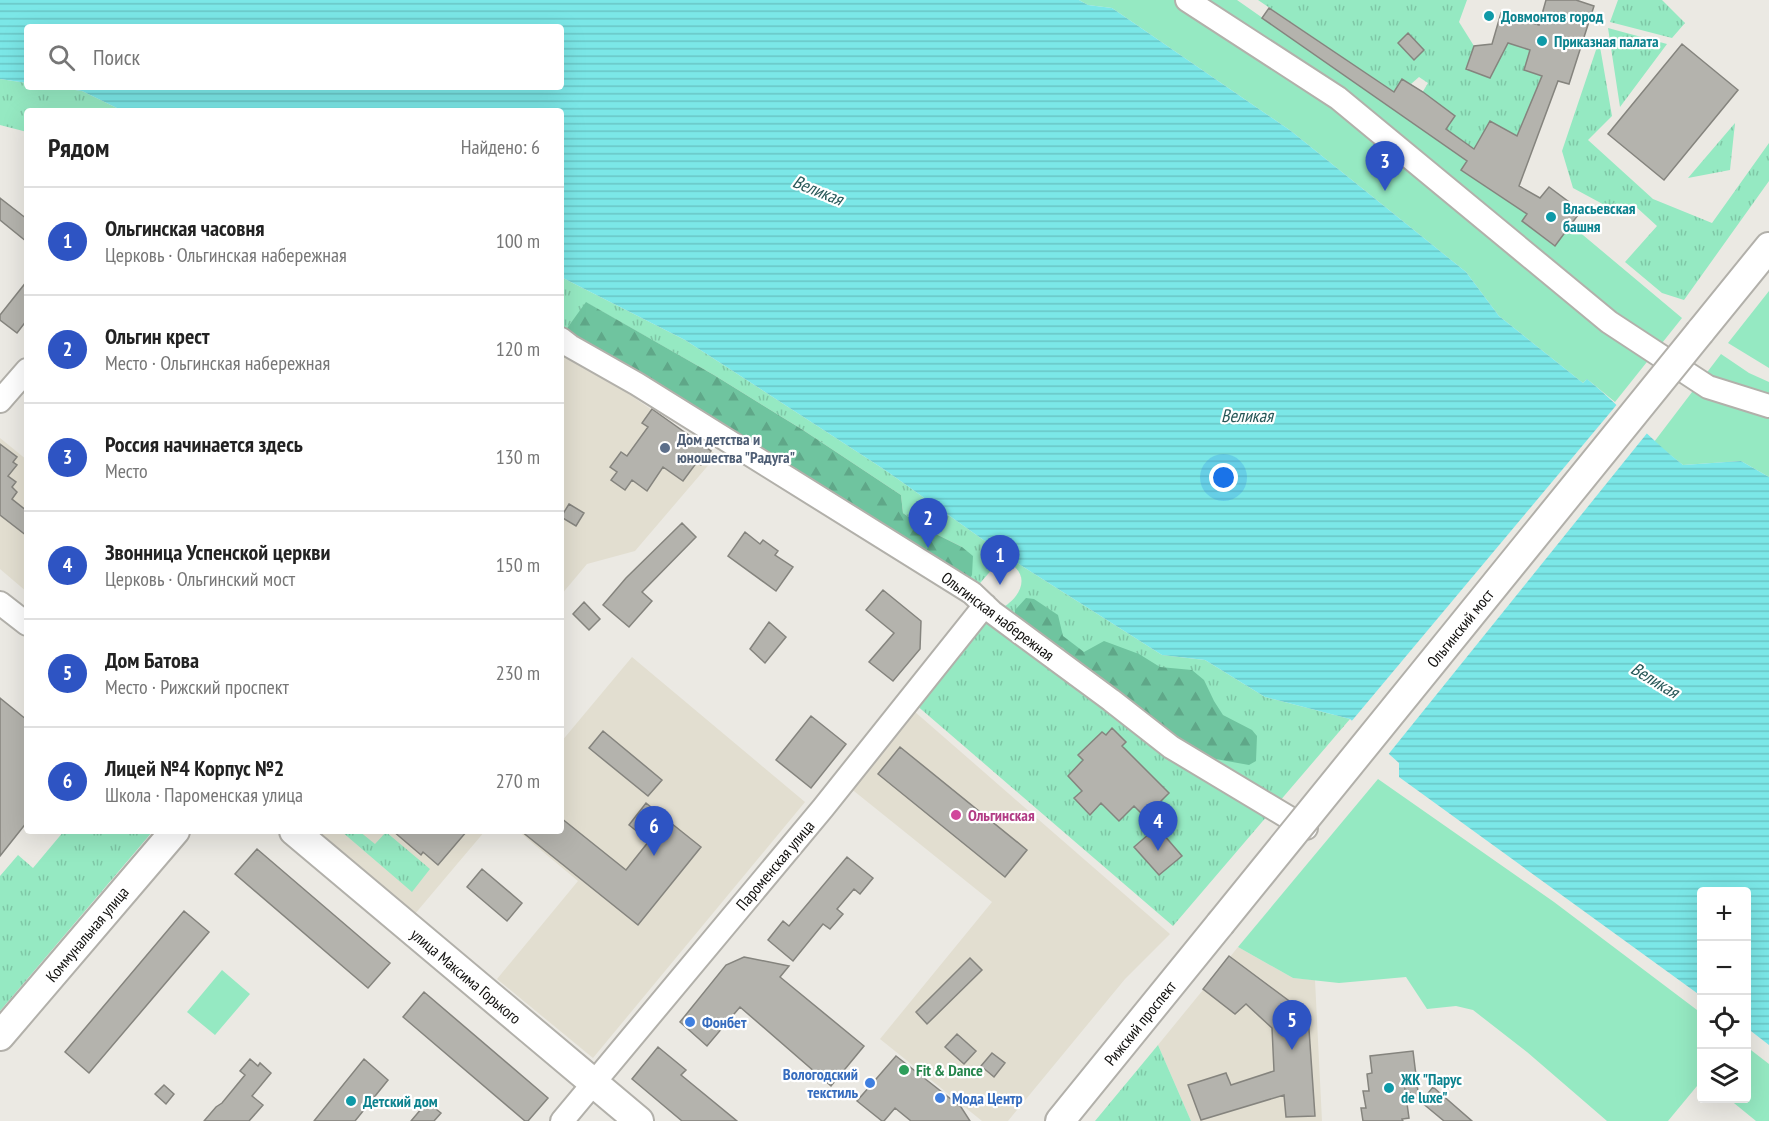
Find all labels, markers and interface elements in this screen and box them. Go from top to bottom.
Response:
place label: Довмонтов город [1501,6,1604,26]
marker: Довмонтов город [1482,9,1496,23]
search box [24,24,564,90]
place label: Приказная палата [1554,31,1659,51]
marker: Приказная палата [1535,34,1549,48]
icon: search [45,41,78,74]
text: Поиск [93,43,140,71]
text: Рядом [48,131,109,164]
text: Найдено: 6 [461,134,540,160]
pin: 3 [1366,142,1404,191]
water label: Великая [790,170,848,211]
place label: Власьевская башня [1563,198,1636,236]
marker: Власьевская башня [1544,210,1558,224]
text: Ольгинская часовня [105,214,265,242]
text: 1 [63,228,72,254]
text: 100 m [496,228,540,254]
text: Церковь · Ольгинская набережная [105,242,347,268]
text: Ольгин крест [105,322,210,350]
text: 2 [63,336,72,362]
text: 120 m [496,336,540,362]
text: Место · Ольгинская набережная [105,350,330,376]
water label: Великая [1221,404,1275,427]
place label: Дом детства и юношества "Радуга" [677,429,795,467]
text: Россия начинается здесь [105,430,303,458]
marker: Дом детства и юношества "Радуга" [658,441,672,455]
text: 3 [63,444,72,470]
text: 130 m [496,444,540,470]
text: Место [105,458,148,484]
your location [1209,463,1238,492]
pin: 2 [908,498,948,548]
pin: 1 [980,536,1020,585]
text: Звонница Успенской церкви [105,538,330,566]
text: 4 [63,552,72,578]
text: 150 m [496,552,540,578]
text: Церковь · Ольгинский мост [105,566,295,592]
street label: Ольгинская набережная [938,567,1058,665]
street label: Ольгинский мост [1422,584,1498,671]
text: Дом Батова [105,646,199,674]
water label: Великая [1627,657,1685,704]
text: 5 [63,660,72,686]
text: 230 m [496,660,540,686]
text: Место · Рижский проспект [105,674,289,700]
text: Лицей №4 Корпус №2 [105,754,284,782]
text: 6 [63,768,72,794]
text: 270 m [496,768,540,794]
text: Школа · Пароменская улица [105,782,303,808]
pin: 4 [1138,802,1178,851]
place label: Ольгинская [968,805,1035,825]
pin: 6 [634,806,674,856]
marker: Ольгинская [949,808,963,822]
street label: Пароменская улица [732,816,818,914]
street label: Коммунальная улица [41,882,133,986]
map controls [1697,887,1751,1103]
button: + [1697,887,1751,941]
street label: улица Максима Горького [407,924,525,1028]
button: − [1697,941,1751,995]
street label: Рижский проспект [1100,976,1181,1069]
button: locate [1697,995,1751,1049]
pin: 5 [1272,1000,1312,1050]
place label: Фонбет [702,1012,747,1032]
marker: Фонбет [683,1015,697,1029]
button: layers [1697,1049,1751,1103]
place label: Fit & Dance [916,1060,983,1080]
marker: Fit & Dance [897,1063,911,1077]
place label: Вологодский текстиль [783,1064,858,1102]
place label: ЖК "Парус de luxe" [1400,1069,1462,1107]
marker: Вологодский текстиль [863,1076,877,1090]
marker: ЖК "Парус de luxe" [1382,1081,1396,1095]
place label: Мода Центр [952,1088,1023,1108]
place label: Детский дом [363,1091,438,1111]
marker: Мода Центр [933,1091,947,1105]
marker: Детский дом [344,1094,358,1108]

